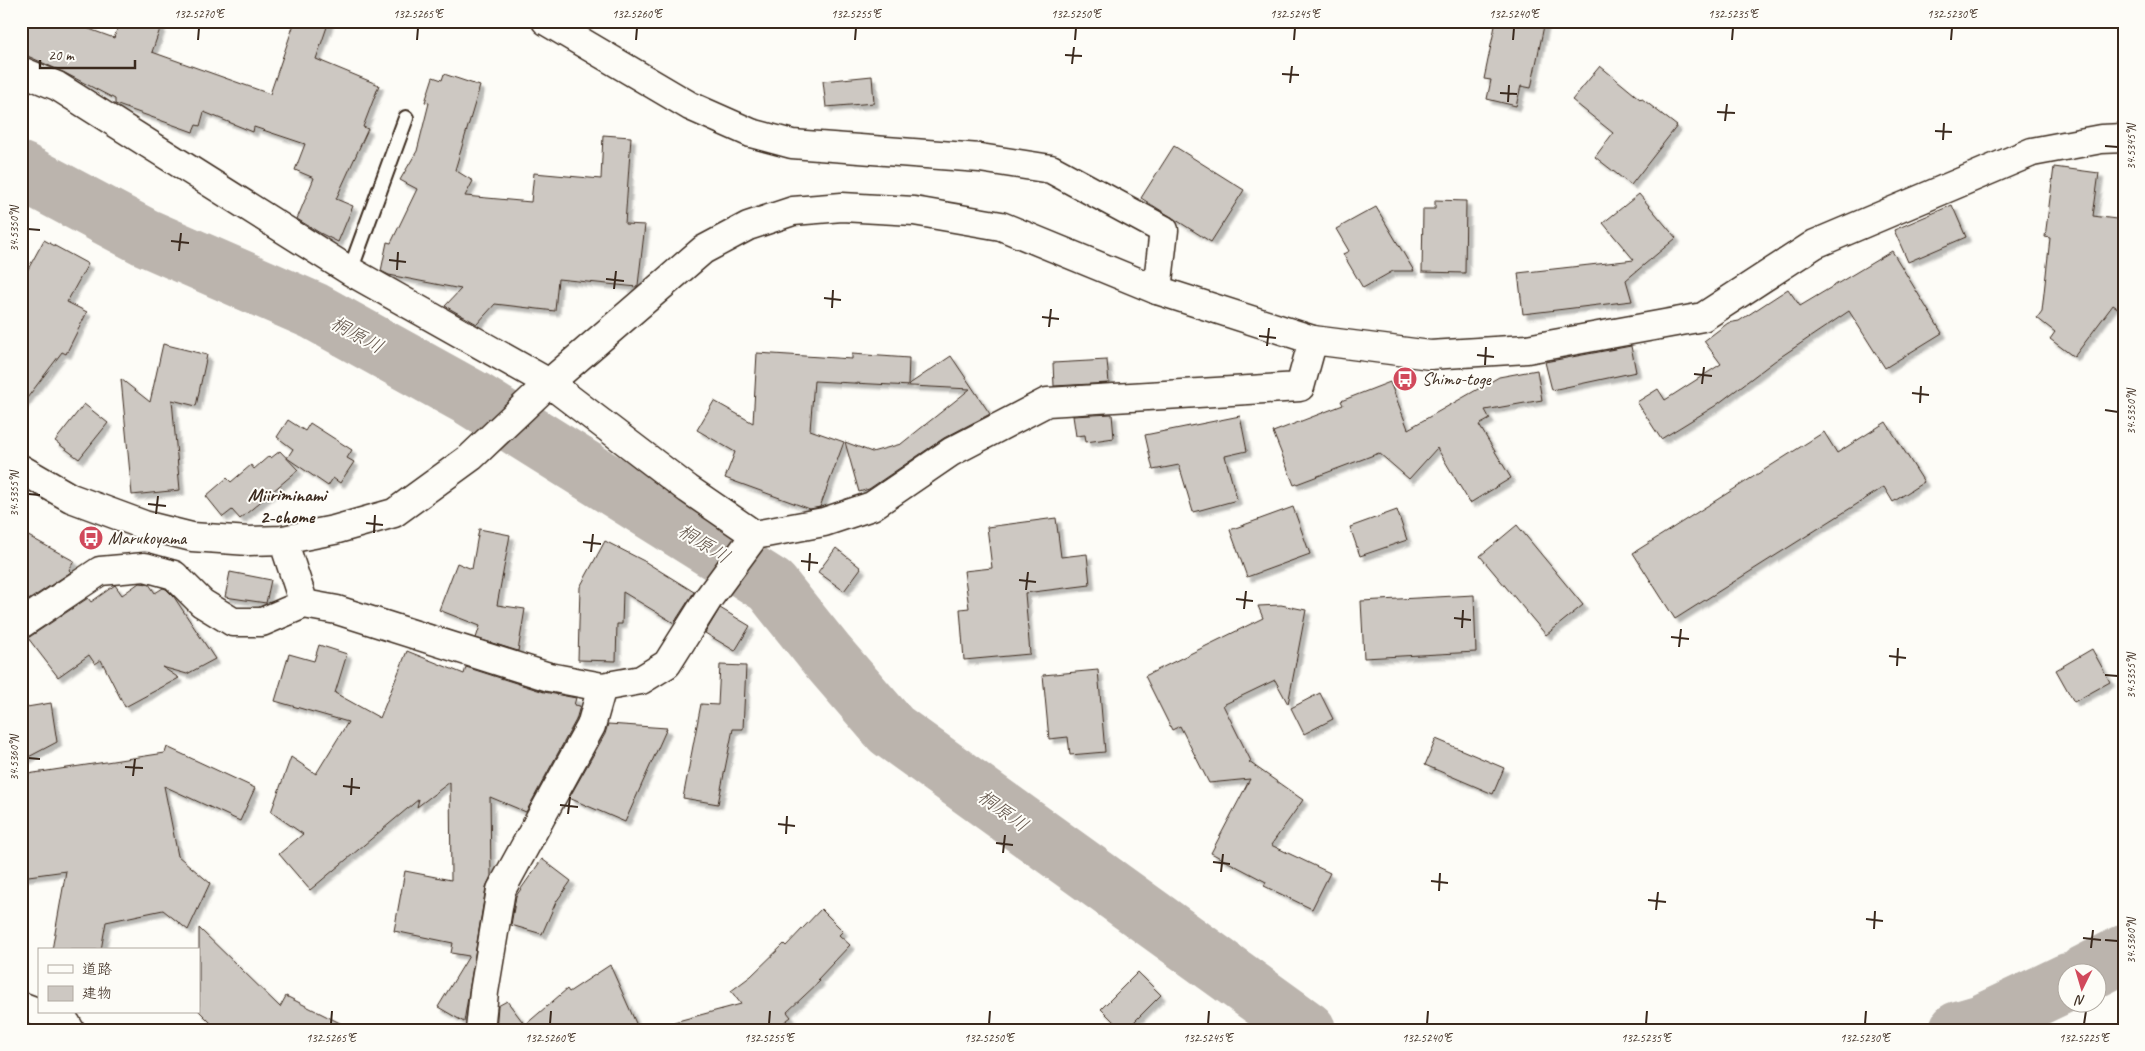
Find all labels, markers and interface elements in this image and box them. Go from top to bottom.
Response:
text: 132.5270°E [174,6,226,22]
text: 132.5265°E [393,6,445,22]
text: 132.5260°E [612,6,664,22]
text: 132.5255°E [831,6,883,22]
text: 132.5250°E [1051,6,1103,22]
text: 132.5245°E [1270,6,1322,22]
text: 132.5240°E [1489,6,1541,22]
text: 132.5235°E [1708,6,1760,22]
text: 132.5230°E [1927,6,1979,22]
scale bar [40,38,135,70]
text: 20 m [48,46,75,65]
text: 34.5345°N [2123,123,2139,170]
text: 34.5350°N [6,205,22,252]
water label: 桐原川 [326,311,388,359]
bus stop icon: Shimo-toge [1392,366,1418,392]
place label: Shimo-toge [1422,368,1492,390]
text: 34.5350°N [2123,388,2139,435]
text: 34.5355°N [6,470,22,517]
district label: Miiriminami 2-chome [248,483,329,529]
water label: 桐原川 [673,519,735,569]
bus stop icon: Marukoyama [78,525,104,551]
place label: Marukoyama [108,527,188,549]
text: 34.5355°N [2123,652,2139,699]
text: 34.5360°N [6,734,22,781]
water label: 桐原川 [973,785,1033,837]
text: 34.5360°N [2123,917,2139,964]
legend [38,948,200,1014]
text: 道路 [82,960,112,979]
north arrow [2058,964,2108,1014]
text: 建物 [82,984,112,1003]
text: N [2074,991,2086,1009]
text: 132.5265°E [306,1030,358,1046]
text: 132.5260°E [525,1030,577,1046]
text: 132.5255°E [744,1030,796,1046]
text: 132.5250°E [964,1030,1016,1046]
text: 132.5245°E [1183,1030,1235,1046]
text: 132.5240°E [1402,1030,1454,1046]
text: 132.5235°E [1621,1030,1673,1046]
text: 132.5230°E [1840,1030,1892,1046]
text: 132.5225°E [2059,1030,2111,1046]

